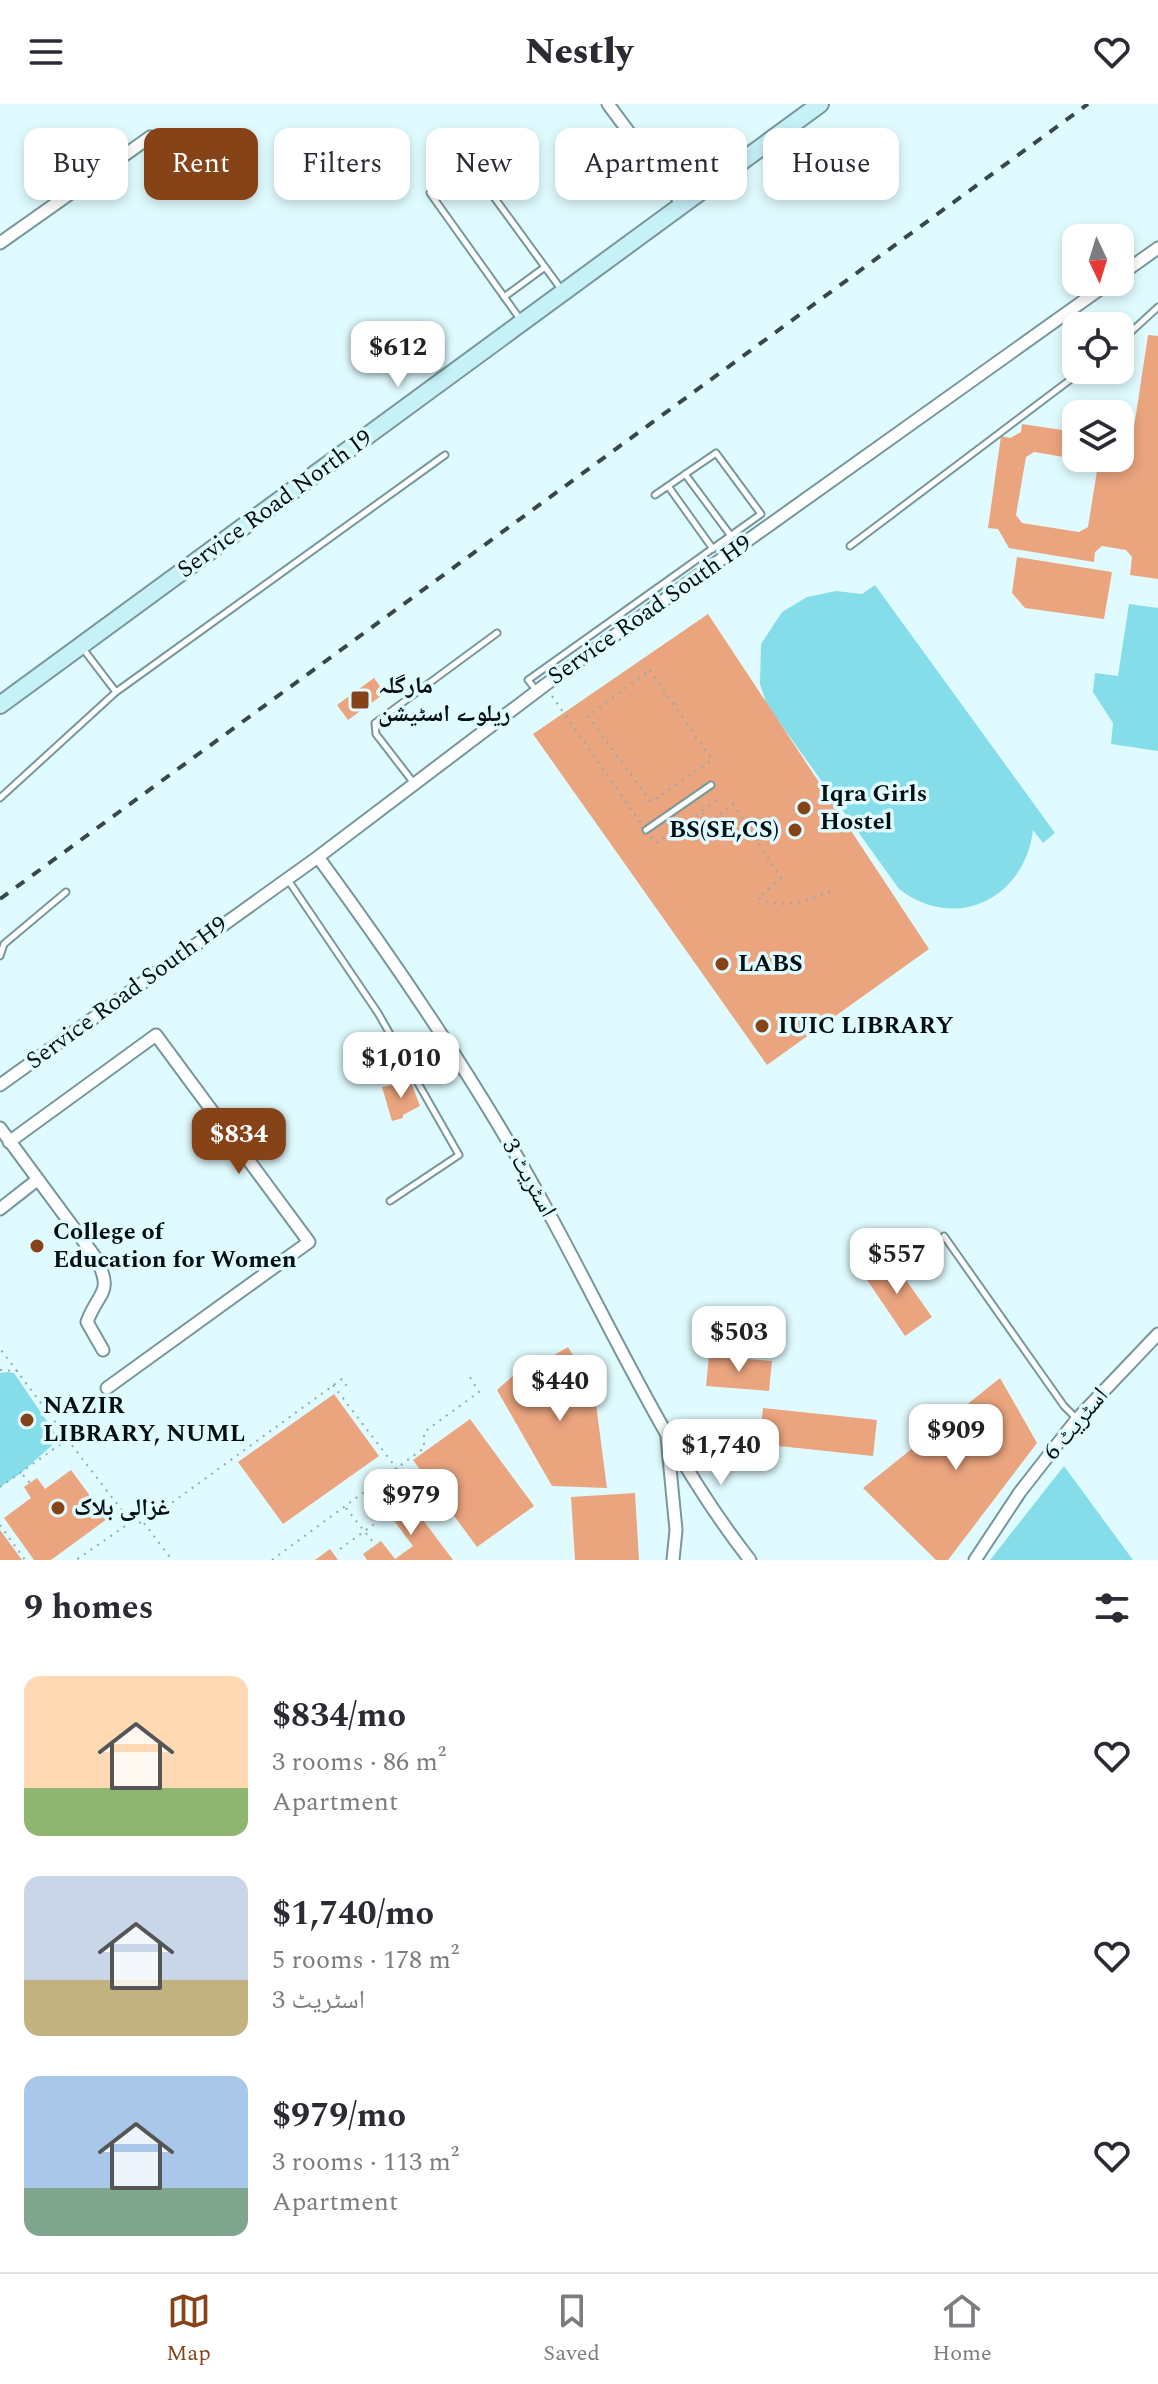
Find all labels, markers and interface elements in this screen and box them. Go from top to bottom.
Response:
text: Nestly [525,25,633,80]
icon: menu [24,30,68,74]
icon: heart [1090,30,1134,74]
chip: Buy [24,128,128,200]
chip: Rent [144,128,258,200]
chip: Filters [274,128,410,200]
chip: New [426,128,539,200]
chip: Apartment [555,128,747,200]
chip: House [763,128,899,200]
north arrow [1062,224,1134,296]
map controls [1062,224,1134,472]
button: locate [1062,312,1134,384]
pin: $612 [351,321,445,389]
text: $612 [369,327,427,367]
button: layers [1062,400,1134,472]
street label: Service Road North I9 [170,421,380,587]
street label: Service Road South H9 [540,526,760,694]
place label: مارگلہ ریلوے اسٹیشن [378,668,510,732]
marker: مارگلہ ریلوے اسٹیشن [349,689,371,711]
place label: Iqra Girls Hostel [820,776,927,840]
marker: Iqra Girls Hostel [795,799,813,817]
place label: BS(SE,CS) [669,812,779,848]
marker: BS(SE,CS) [786,821,804,839]
street label: Service Road South H9 [18,907,236,1079]
place label: LABS [738,946,803,982]
marker: LABS [713,955,731,973]
place label: IUIC LIBRARY [778,1008,954,1044]
marker: IUIC LIBRARY [753,1017,771,1035]
pin: $1,010 [336,1032,466,1100]
text: $1,010 [361,1038,441,1078]
pin: $834 [192,1108,286,1176]
text: $834 [210,1114,268,1154]
street label: اسٹریٹ 3 [492,1132,566,1224]
place label: College of Education for Women [53,1214,297,1278]
pin: $557 [850,1228,944,1296]
text: $557 [868,1234,926,1274]
marker: College of Education for Women [28,1237,46,1255]
pin: $503 [692,1306,786,1374]
text: $503 [710,1312,768,1352]
pin: $440 [513,1355,607,1423]
text: $440 [531,1361,589,1401]
street label: اسٹریٹ 6 [1035,1380,1117,1468]
place label: NAZIR LIBRARY, NUML [43,1388,245,1452]
pin: $909 [909,1404,1003,1472]
text: $909 [927,1410,985,1450]
marker: NAZIR LIBRARY, NUML [18,1411,36,1429]
pin: $1,740 [656,1419,786,1487]
text: $1,740 [681,1425,761,1465]
pin: $979 [364,1469,458,1537]
text: $979 [382,1475,440,1515]
place label: غزالی بلاک [74,1490,170,1526]
marker: غزالی بلاک [49,1499,67,1517]
text: 9 homes [24,1582,154,1634]
icon: filters [1090,1586,1134,1630]
text: $834/mo [272,1690,406,1742]
icon: home [88,1708,184,1804]
icon: heart [1090,1734,1134,1778]
text: 3 rooms · 86 m² [272,1742,446,1782]
text: Apartment [272,1782,398,1822]
text: $1,740/mo [272,1888,434,1940]
icon: home [88,1908,184,2004]
icon: heart [1090,1934,1134,1978]
text: 5 rooms · 178 m² [272,1940,459,1980]
text: اسٹریٹ 3 [272,1980,365,2020]
text: $979/mo [272,2090,406,2142]
icon: home [88,2108,184,2204]
icon: heart [1090,2134,1134,2178]
text: 3 rooms · 113 m² [272,2142,459,2182]
text: Apartment [272,2182,398,2222]
tab: Map [166,2289,211,2370]
tab: Saved [543,2289,600,2370]
tab: Home [932,2289,992,2370]

